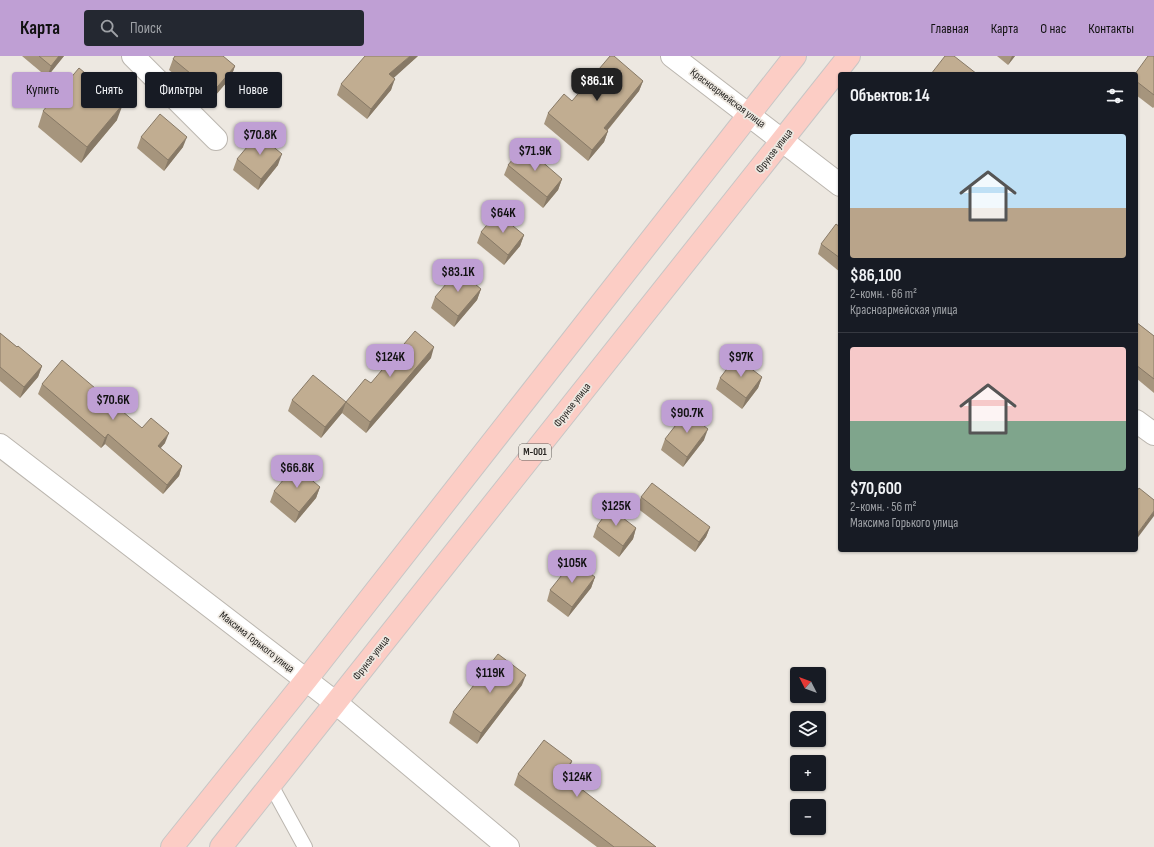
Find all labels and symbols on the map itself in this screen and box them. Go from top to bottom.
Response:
street label: Красноармейская улица [688,65,768,131]
pin: $86.1K [564,68,630,102]
pin: $70.8K [227,122,293,156]
street label: Фрунзе улица [753,126,795,176]
pin: $71.9K [502,138,568,172]
pin: $64K [479,200,527,234]
pin: $83.1K [425,259,491,293]
pin: $124K [362,344,418,378]
pin: $97K [717,344,765,378]
street label: Фрунзе улица [551,380,593,430]
pin: $70.6K [80,387,146,421]
pin: $90.7K [654,400,720,434]
road number: M-001 [519,444,551,460]
pin: $66.8K [264,455,330,489]
pin: $125K [588,493,644,527]
pin: $105K [544,550,600,584]
street label: Максима Горького улица [217,609,297,675]
street label: Фрунзе улица [350,633,392,683]
pin: $119K [462,660,518,694]
north arrow [790,667,826,703]
pin: $124K [549,764,605,798]

